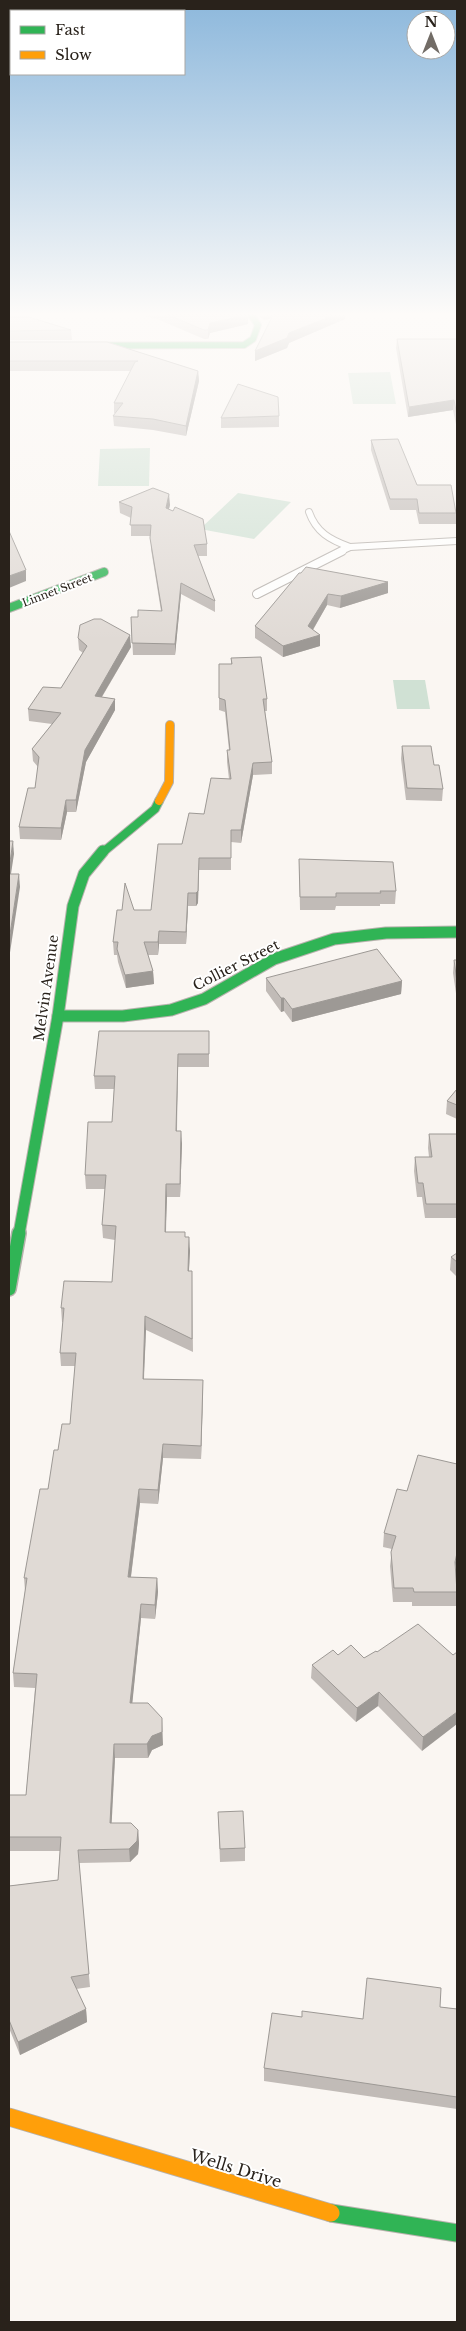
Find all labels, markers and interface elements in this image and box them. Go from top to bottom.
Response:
legend [10,10,185,75]
north arrow [406,10,456,60]
text: N [424,13,438,31]
text: Fast [55,20,86,39]
text: Slow [55,45,92,64]
street label: Linnet Street [20,570,95,610]
street label: Melvin Avenue [30,934,62,1042]
street label: Collier Street [190,935,283,995]
street label: Wells Drive [187,2144,284,2191]

